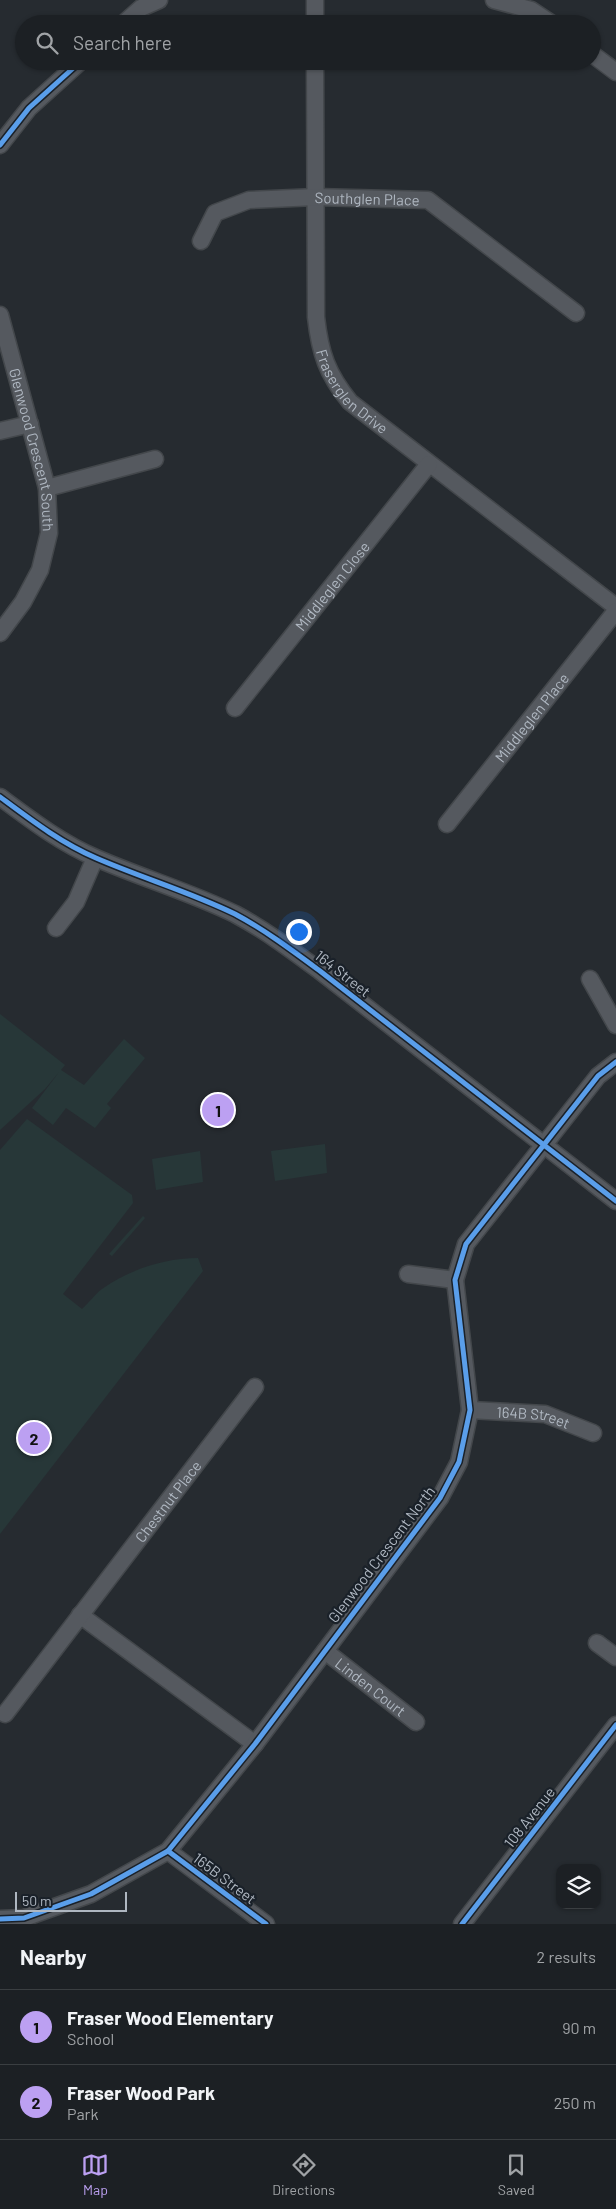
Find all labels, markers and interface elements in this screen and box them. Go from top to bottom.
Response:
search box [15,15,601,70]
icon: search [33,29,61,57]
text: Search here [73,31,172,54]
street label: Southglen Place [315,188,420,209]
street label: Fraserglen Drive [313,347,392,437]
street label: Glenwood Crescent South [6,366,58,532]
street label: Middleglen Close [291,538,373,634]
street label: Middleglen Place [491,669,572,766]
your location [286,919,312,945]
street label: 164 Street [312,946,374,1000]
pin: 1 [202,1091,234,1129]
street label: 164B Street [496,1402,573,1432]
pin: 2 [18,1419,50,1457]
street label: Chestnut Place [131,1457,205,1546]
street label: Glenwood Crescent North [324,1482,438,1626]
street label: Linden Court [332,1654,409,1720]
street label: 108 Avenue [500,1783,558,1851]
street label: 165B Street [190,1849,260,1907]
map controls [556,1864,601,1909]
button: layers [556,1864,601,1909]
scale bar [15,1889,128,1912]
text: 50 m [22,1892,51,1909]
text: Nearby [20,1944,86,1969]
text: 2 results [537,1947,596,1966]
text: Fraser Wood Elementary [67,2006,273,2029]
text: 1 [33,2018,39,2037]
text: 90 m [562,2018,596,2037]
text: School [67,2029,114,2048]
text: Fraser Wood Park [67,2081,215,2104]
text: 2 [32,2093,40,2112]
text: 250 m [554,2093,596,2112]
text: Park [67,2104,98,2123]
tab: Map [81,2151,109,2198]
tab: Directions [272,2151,335,2198]
tab: Saved [498,2151,535,2198]

